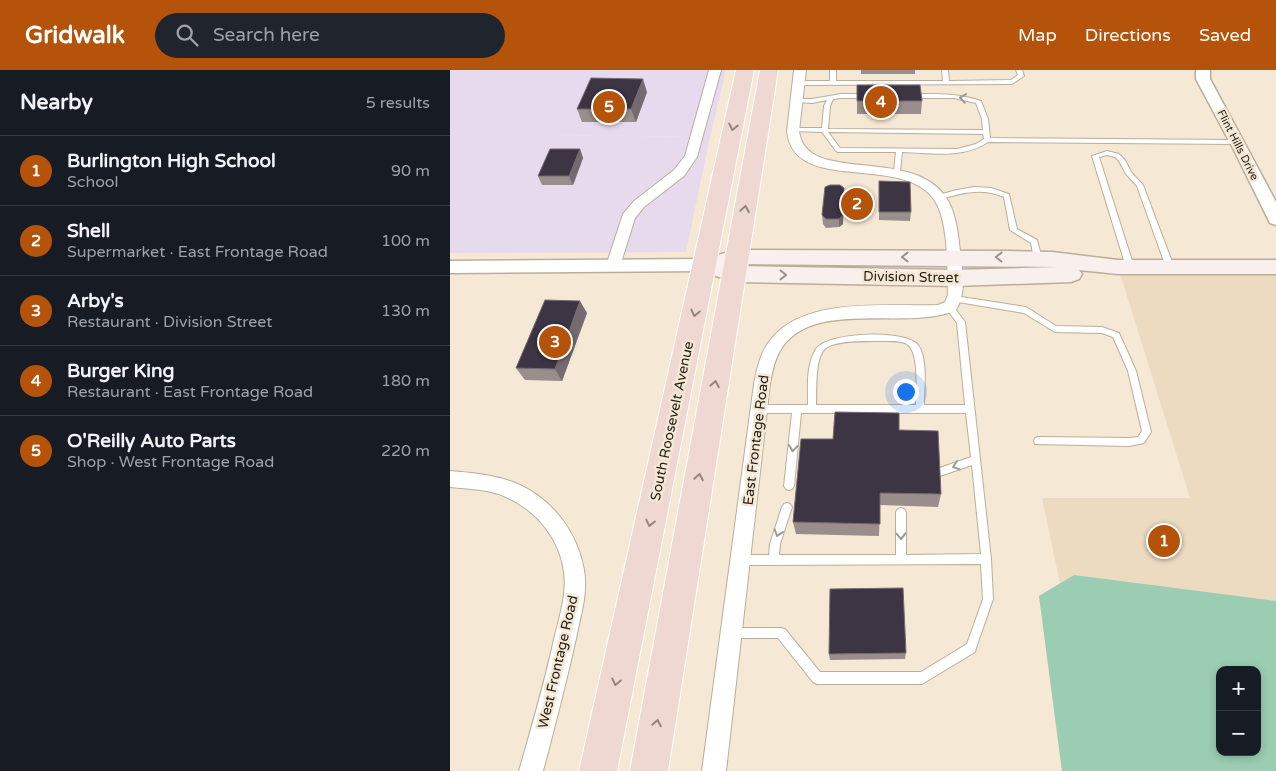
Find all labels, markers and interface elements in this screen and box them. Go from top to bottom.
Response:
search box [155,13,505,58]
text: Gridwalk [25,21,125,50]
icon: search [173,21,201,49]
text: Search here [213,24,320,46]
text: Map [1018,24,1057,46]
text: Directions [1085,24,1171,46]
text: Saved [1199,24,1251,46]
pin: 4 [865,83,897,121]
pin: 5 [593,88,625,126]
text: Nearby [20,90,93,115]
text: 5 results [366,93,430,113]
one-way arrow [958,93,966,104]
street label: Flint Hills Drive [1215,108,1261,182]
one-way arrow [729,122,739,131]
text: Burlington High School [67,150,276,172]
text: 1 [31,161,41,181]
text: 90 m [391,161,430,181]
text: School [67,172,119,192]
pin: 2 [841,185,873,223]
one-way arrow [740,204,750,213]
text: Shell [67,220,110,242]
text: 2 [31,231,41,251]
text: 100 m [381,231,430,251]
text: Supermarket · East Frontage Road [67,242,328,262]
one-way arrow [901,252,908,262]
one-way arrow [995,252,1003,263]
street label: Division Street [863,268,960,286]
one-way arrow [779,270,787,280]
text: Arby's [67,290,124,312]
text: 3 [31,301,41,321]
text: 130 m [381,301,430,321]
one-way arrow [690,308,701,317]
text: Restaurant · Division Street [67,312,272,332]
pin: 3 [539,323,571,361]
street label: South Roosevelt Avenue [647,340,697,502]
text: Burger King [67,360,175,382]
text: 4 [31,371,41,391]
text: 180 m [381,371,430,391]
street label: East Frontage Road [740,374,772,506]
your location [893,379,919,405]
one-way arrow [709,380,719,388]
text: Restaurant · East Frontage Road [67,382,313,402]
text: O'Reilly Auto Parts [67,430,236,452]
text: 5 [31,441,41,461]
text: 220 m [381,441,430,461]
one-way arrow [788,444,799,452]
text: Shop · West Frontage Road [67,452,274,472]
one-way arrow [952,461,961,471]
one-way arrow [694,472,704,481]
one-way arrow [645,519,656,527]
pin: 1 [1148,522,1180,560]
one-way arrow [774,528,784,537]
one-way arrow [896,532,906,540]
street label: West Frontage Road [534,594,582,730]
map controls [1216,666,1261,756]
button: + [1216,666,1261,711]
one-way arrow [612,677,622,686]
button: − [1216,711,1261,756]
one-way arrow [651,719,661,727]

